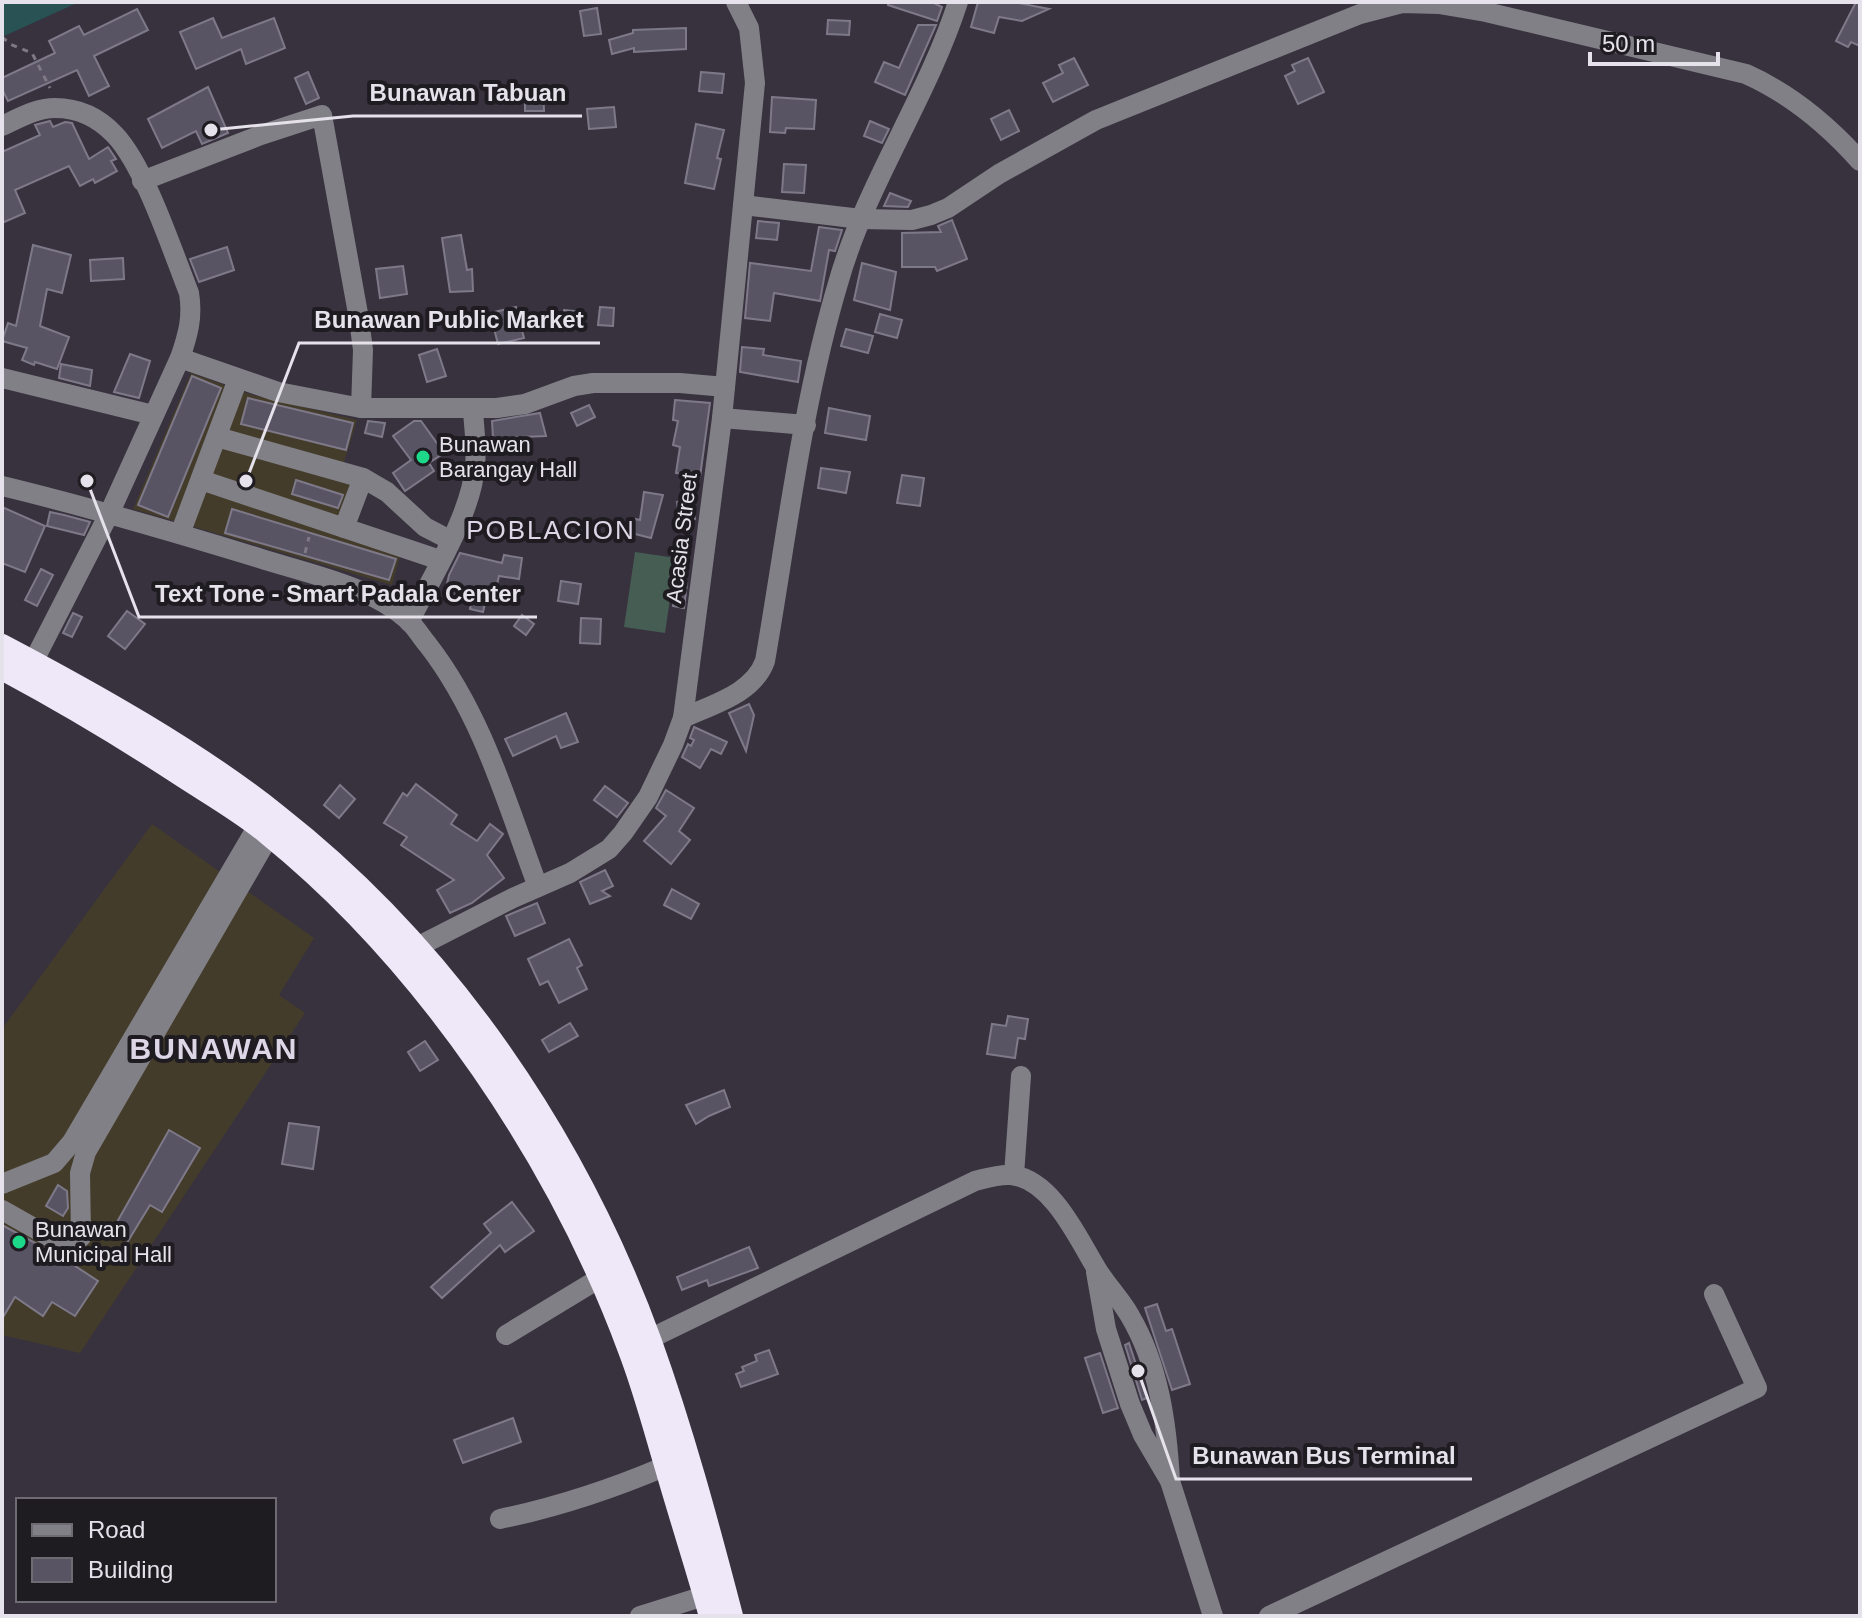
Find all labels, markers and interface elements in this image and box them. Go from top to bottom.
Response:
scale bar [1590,16,1718,66]
text: 50 m [1602,30,1655,57]
callout: Bunawan Tabuan [353,68,582,116]
text: Bunawan Tabuan [370,79,566,106]
callout: Bunawan Public Market [299,295,600,343]
text: Bunawan Public Market [314,306,584,333]
place label: Bunawan Barangay Hall [439,432,577,482]
marker: Bunawan Barangay Hall [414,448,432,466]
street label: Acasia Street [661,472,702,605]
district label: POBLACION [466,515,636,545]
callout: Text Tone - Smart Padala Center [139,569,537,617]
text: Text Tone - Smart Padala Center [155,580,521,607]
district label: BUNAWAN [130,1032,299,1065]
place label: Bunawan Municipal Hall [35,1217,172,1267]
marker: Bunawan Municipal Hall [10,1233,28,1251]
callout: Bunawan Bus Terminal [1176,1431,1472,1479]
text: Bunawan Bus Terminal [1192,1442,1456,1469]
legend [16,1498,276,1602]
text: Road [88,1516,145,1543]
text: Building [88,1556,173,1583]

